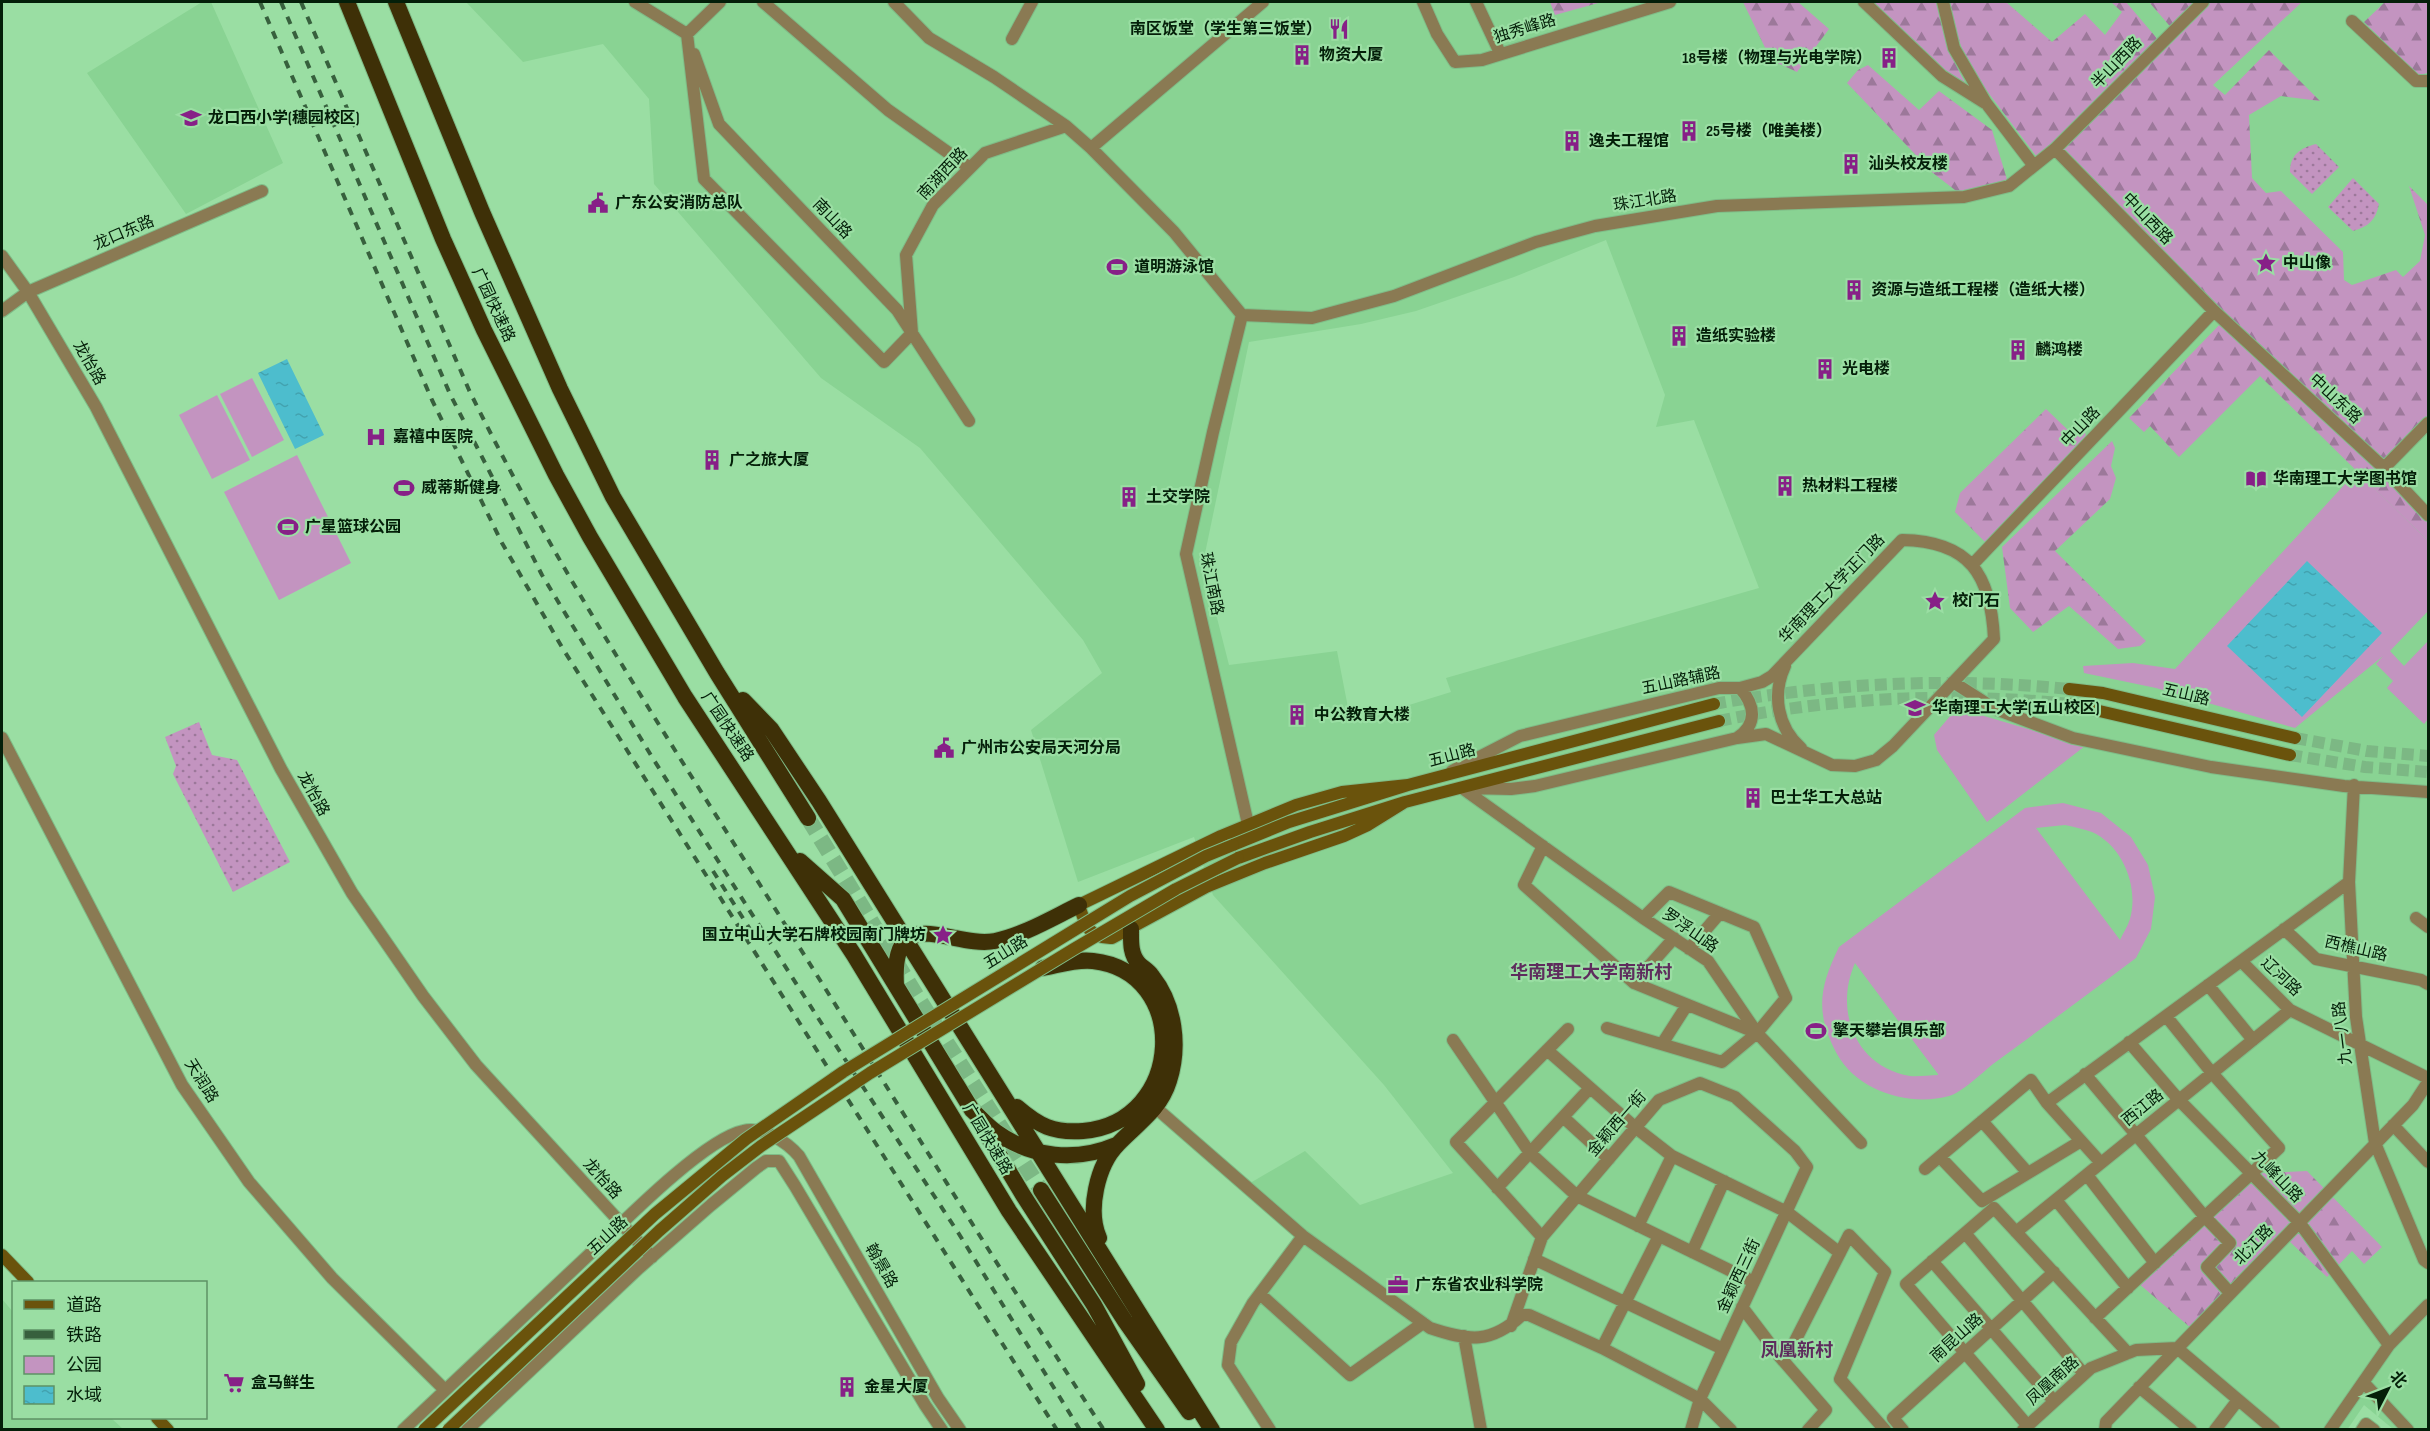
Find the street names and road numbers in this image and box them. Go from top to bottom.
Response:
street label: 独秀峰路 [1492,11,1558,47]
street label: 半山西路 [2088,33,2146,93]
street label: 南湖西路 [914,144,972,204]
street label: 珠江北路 [1612,187,1678,215]
street label: 中山西路 [2118,189,2176,249]
street label: 南山路 [808,195,856,243]
street label: 龙口东路 [91,212,157,254]
street label: 广园快速路 [467,265,519,345]
street label: 龙怡路 [69,337,109,389]
street label: 中山东路 [2305,370,2365,428]
street label: 中山路 [2057,403,2105,451]
street label: 华南理工大学正门路 [1775,531,1889,647]
street label: 珠江南路 [1196,551,1226,617]
street label: 五山路辅路 [1640,663,1722,699]
street label: 五山路 [2160,680,2212,710]
street label: 广园快速路 [697,689,757,765]
street label: 五山路 [1426,741,1478,771]
street label: 龙怡路 [293,768,333,820]
street label: 罗浮山路 [1658,905,1722,957]
street label: 五山路 [981,932,1031,974]
street label: 西樵山路 [2323,933,2389,965]
street label: 辽河路 [2257,953,2305,1001]
street label: 九一八路 [2330,1000,2356,1066]
street label: 天润路 [180,1056,222,1106]
street label: 西江路 [2118,1086,2168,1130]
street label: 金颖西一街 [1584,1088,1650,1160]
street label: 广园快速路 [958,1100,1016,1178]
street label: 九峰山路 [2248,1147,2306,1207]
street label: 龙怡路 [579,1155,625,1203]
street label: 五山路 [584,1213,632,1259]
street label: 北江路 [2230,1221,2278,1269]
street label: 金颖西三街 [1713,1236,1765,1316]
street label: 翰景路 [861,1240,901,1292]
street label: 南昆山路 [1927,1310,1987,1366]
street label: 凤凰南路 [2023,1353,2083,1409]

